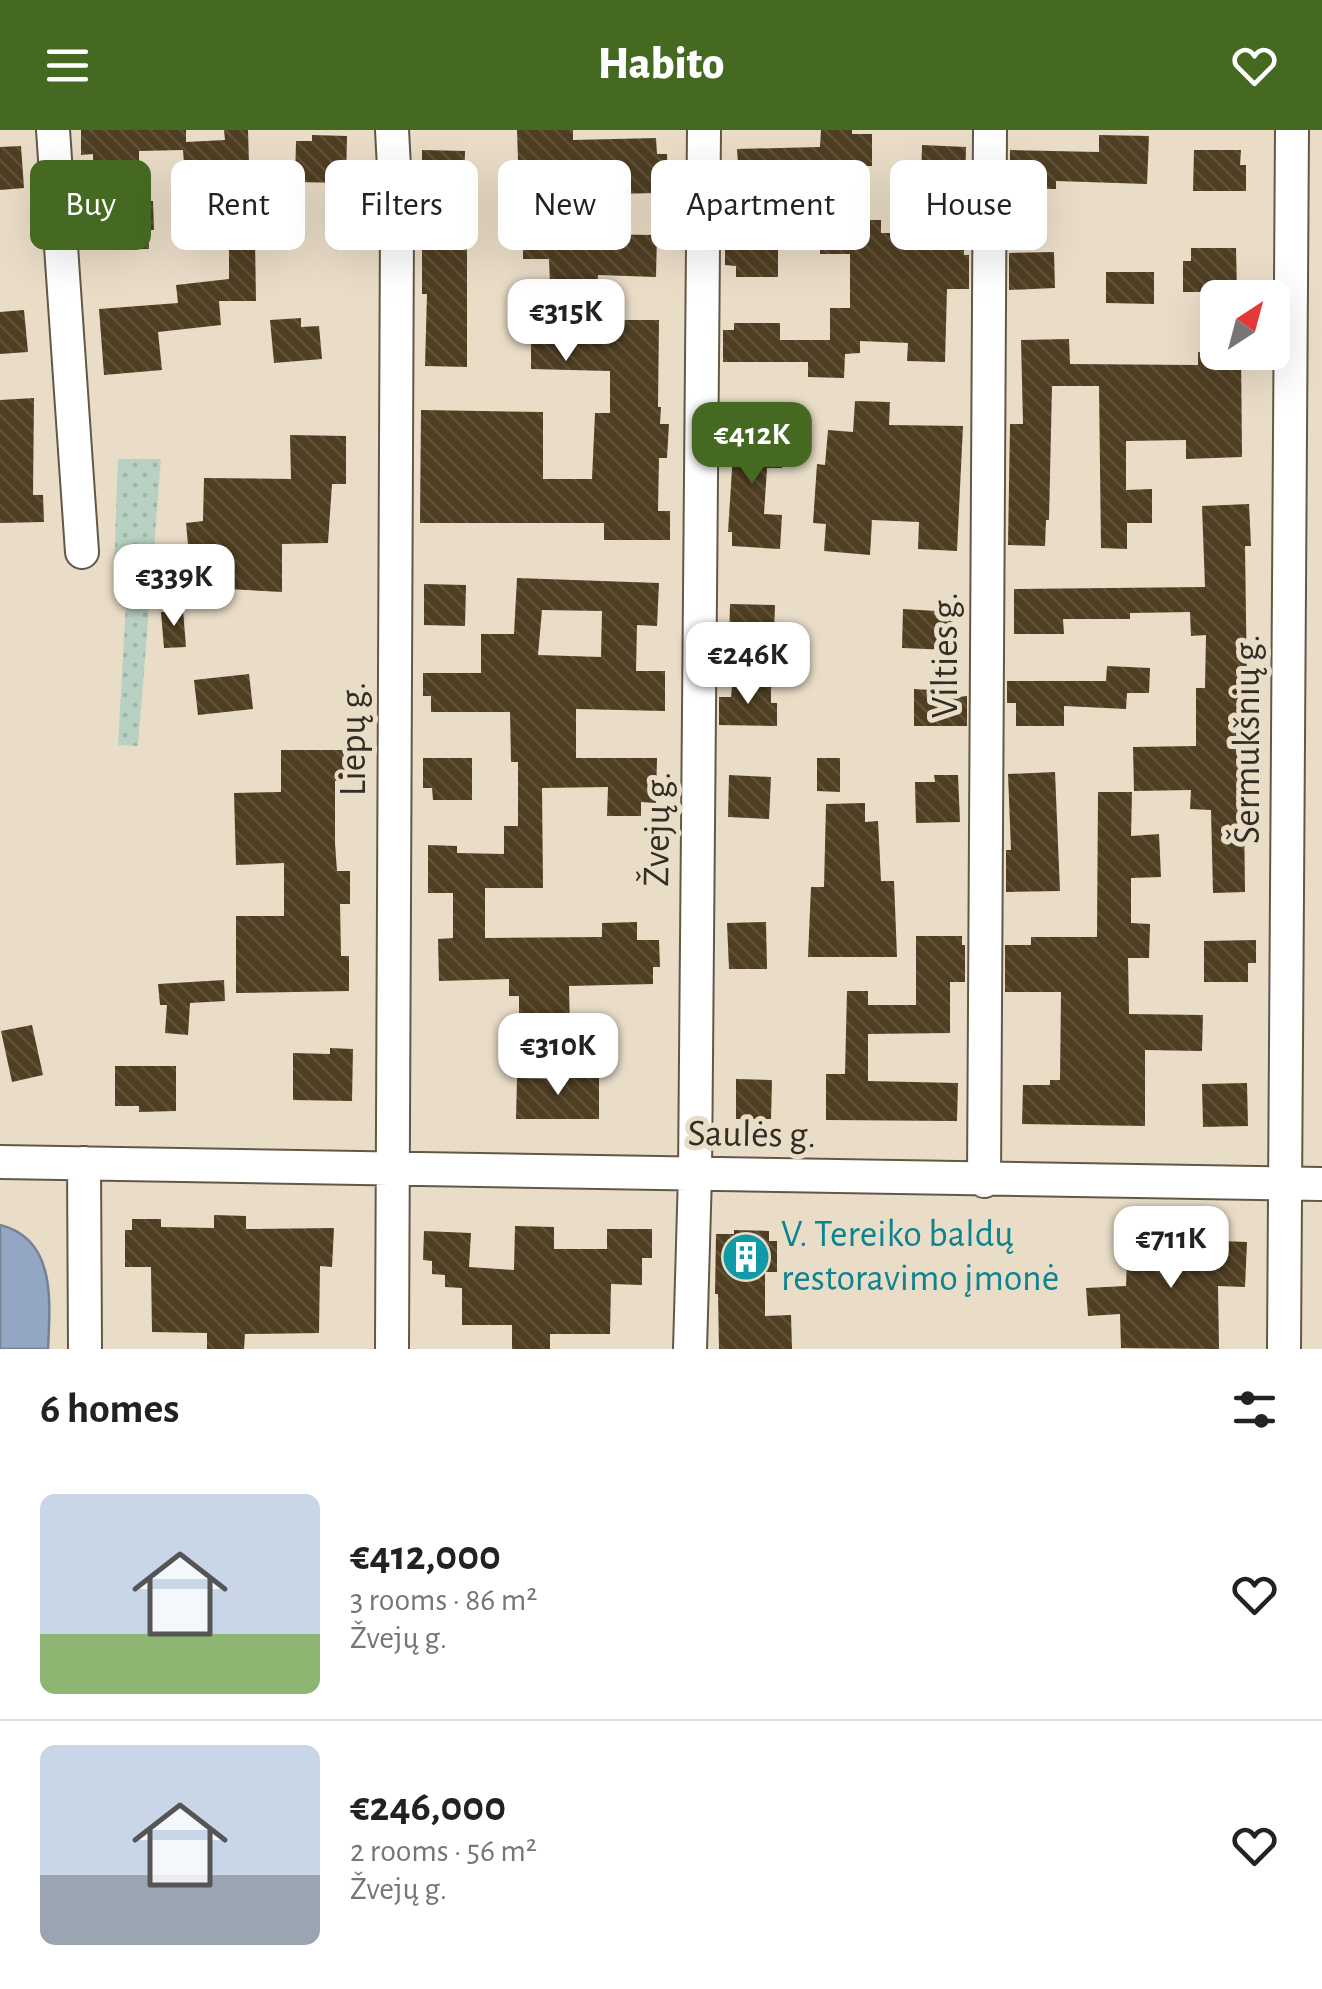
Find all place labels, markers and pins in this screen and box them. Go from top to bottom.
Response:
pin: €315K [496,279,636,364]
pin: €412K [682,402,822,487]
pin: €339K [104,544,244,629]
pin: €246K [678,622,818,707]
pin: €310K [488,1013,628,1098]
pin: €711K [1101,1206,1241,1291]
place label: V. Tereiko baldų restoravimo įmonė [781,1216,1059,1298]
building icon: V. Tereiko baldų restoravimo įmonė [720,1231,772,1283]

